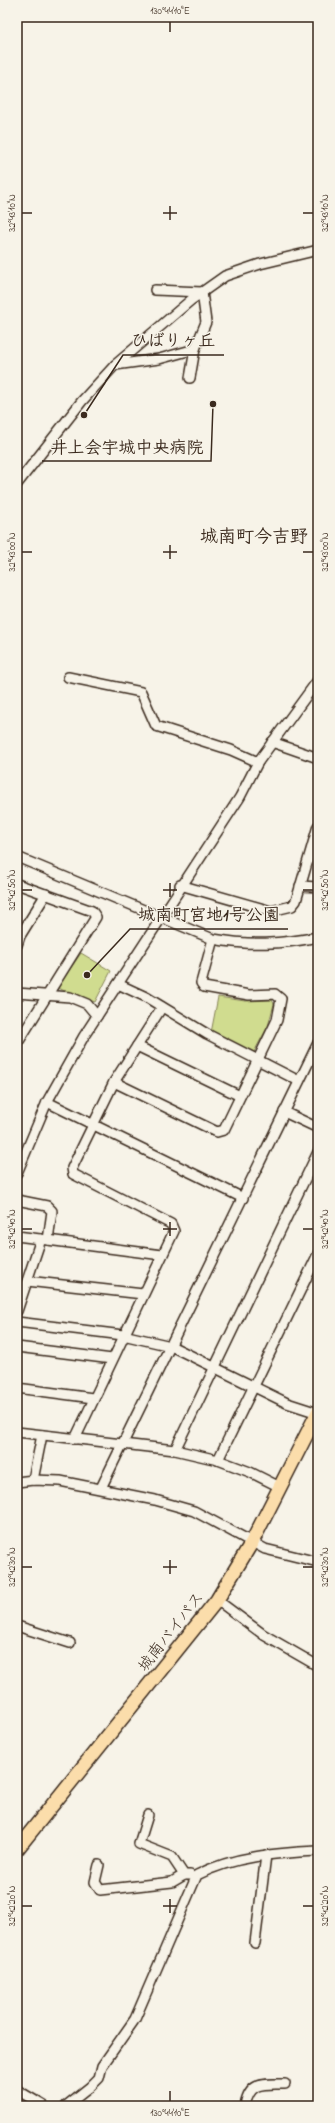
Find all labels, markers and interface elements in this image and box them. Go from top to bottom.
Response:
text: 130°44'10"E [150,4,190,19]
text: 32°43'10"N [5,194,20,232]
text: 32°43'10"N [318,194,333,232]
callout: ひばりヶ丘 [123,326,224,355]
text: ひばりヶ丘 [131,329,216,354]
callout: 井上会宇城中央病院 [42,432,211,461]
text: 井上会宇城中央病院 [51,436,204,461]
district label: 城南町今吉野 [200,525,308,551]
text: 32°43'00"N [5,532,20,571]
text: 32°43'00"N [318,532,333,571]
text: 32°42'50"N [5,869,20,911]
text: 32°42'50"N [318,869,333,911]
callout: 城南町宮地1号公園 [130,900,288,929]
text: 城南町宮地1号公園 [138,903,280,928]
text: 32°42'40"N [5,1209,20,1249]
text: 32°42'40"N [318,1209,333,1249]
text: 32°42'30"N [5,1547,20,1587]
text: 32°42'30"N [318,1547,333,1587]
street label: 城南バイパス [133,1587,210,1677]
text: 32°42'20"N [5,1886,20,1926]
text: 32°42'20"N [318,1886,333,1926]
text: 130°44'10"E [150,2106,190,2121]

